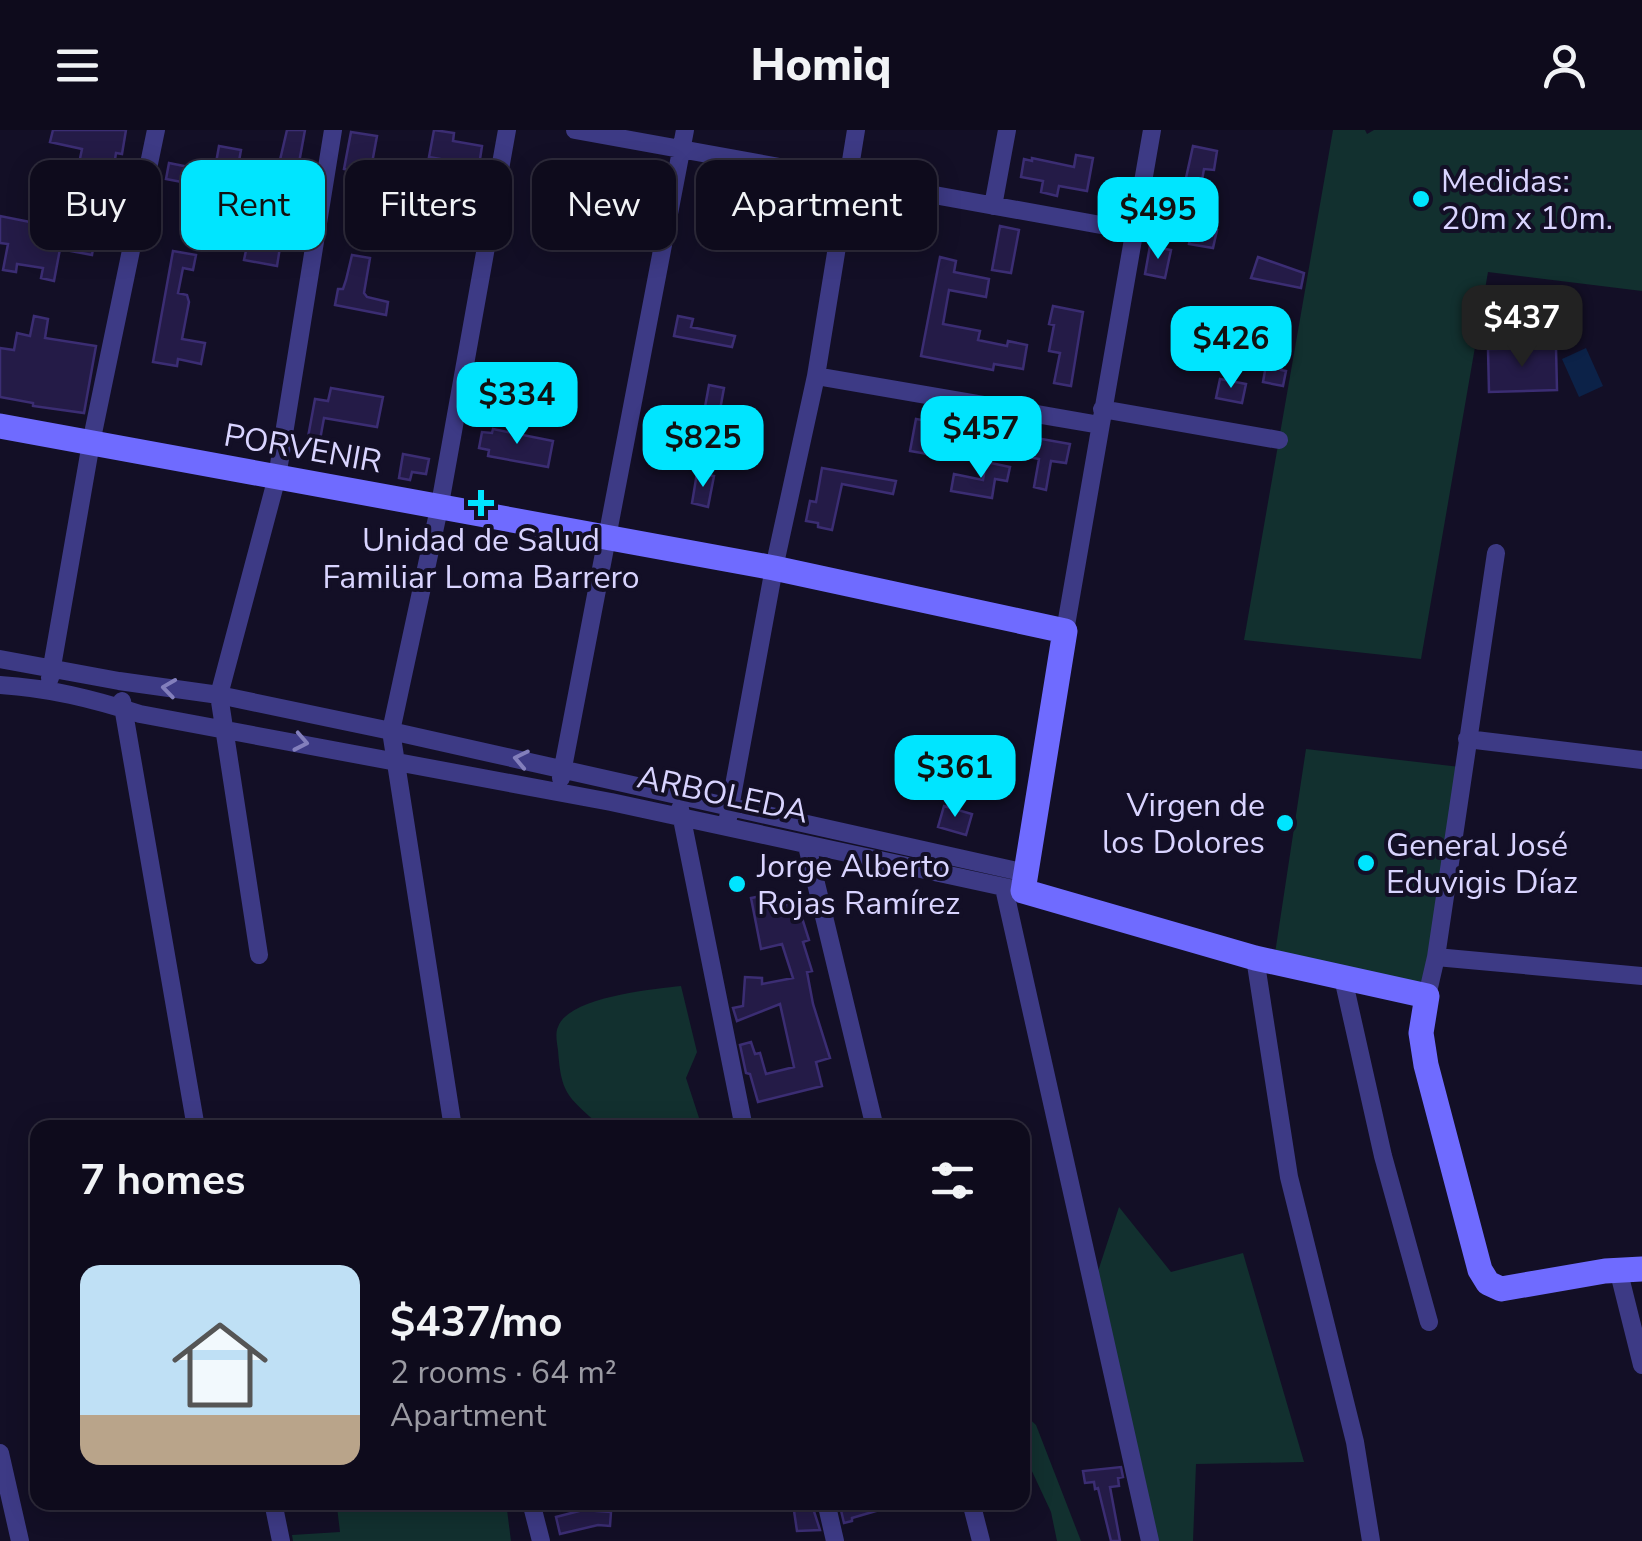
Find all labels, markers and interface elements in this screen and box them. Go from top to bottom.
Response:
text: Homiq [750,35,892,96]
icon: menu [50,38,105,93]
icon: person [1537,38,1592,93]
chip: Buy [30,160,161,250]
chip: Rent [181,160,325,250]
chip: Filters [345,160,512,250]
chip: New [532,160,676,250]
chip: Apartment [696,160,937,250]
place label: Medidas: 20m x 10m. [1441,160,1613,240]
pin: $495 [1099,177,1217,262]
text: $495 [1120,188,1196,231]
marker: Medidas: 20m x 10m. [1410,188,1432,210]
pin: $437 [1463,285,1581,370]
text: $437 [1484,296,1560,339]
pin: $426 [1172,306,1290,391]
text: $426 [1193,317,1269,360]
pin: $334 [458,362,576,447]
text: $334 [479,373,555,416]
pin: $457 [922,396,1040,481]
pin: $825 [644,405,762,490]
text: $457 [943,407,1019,450]
street label: PORVENIR [221,413,385,484]
text: $825 [665,416,741,459]
marker: Unidad de Salud Familiar Loma Barrero [468,490,494,516]
place label: Unidad de Salud Familiar Loma Barrero [322,519,640,599]
one-way arrow [160,679,177,700]
one-way arrow [292,731,309,752]
pin: $361 [896,735,1014,820]
text: $361 [917,746,993,789]
one-way arrow [513,750,530,771]
street label: ARBOLEDA [634,755,812,834]
place label: Virgen de los Dolores [1102,784,1265,864]
marker: Virgen de los Dolores [1274,812,1296,834]
place label: General José Eduvigis Díaz [1386,824,1578,904]
place label: Jorge Alberto Rojas Ramírez [756,845,960,925]
marker: General José Eduvigis Díaz [1355,852,1377,874]
marker: Jorge Alberto Rojas Ramírez [726,873,748,895]
text: 7 homes [80,1152,245,1209]
icon: filters [925,1153,980,1208]
text: $437/mo [390,1294,562,1351]
icon: home [160,1305,280,1425]
text: 2 rooms · 64 m² [390,1351,617,1394]
text: Apartment [390,1394,546,1437]

